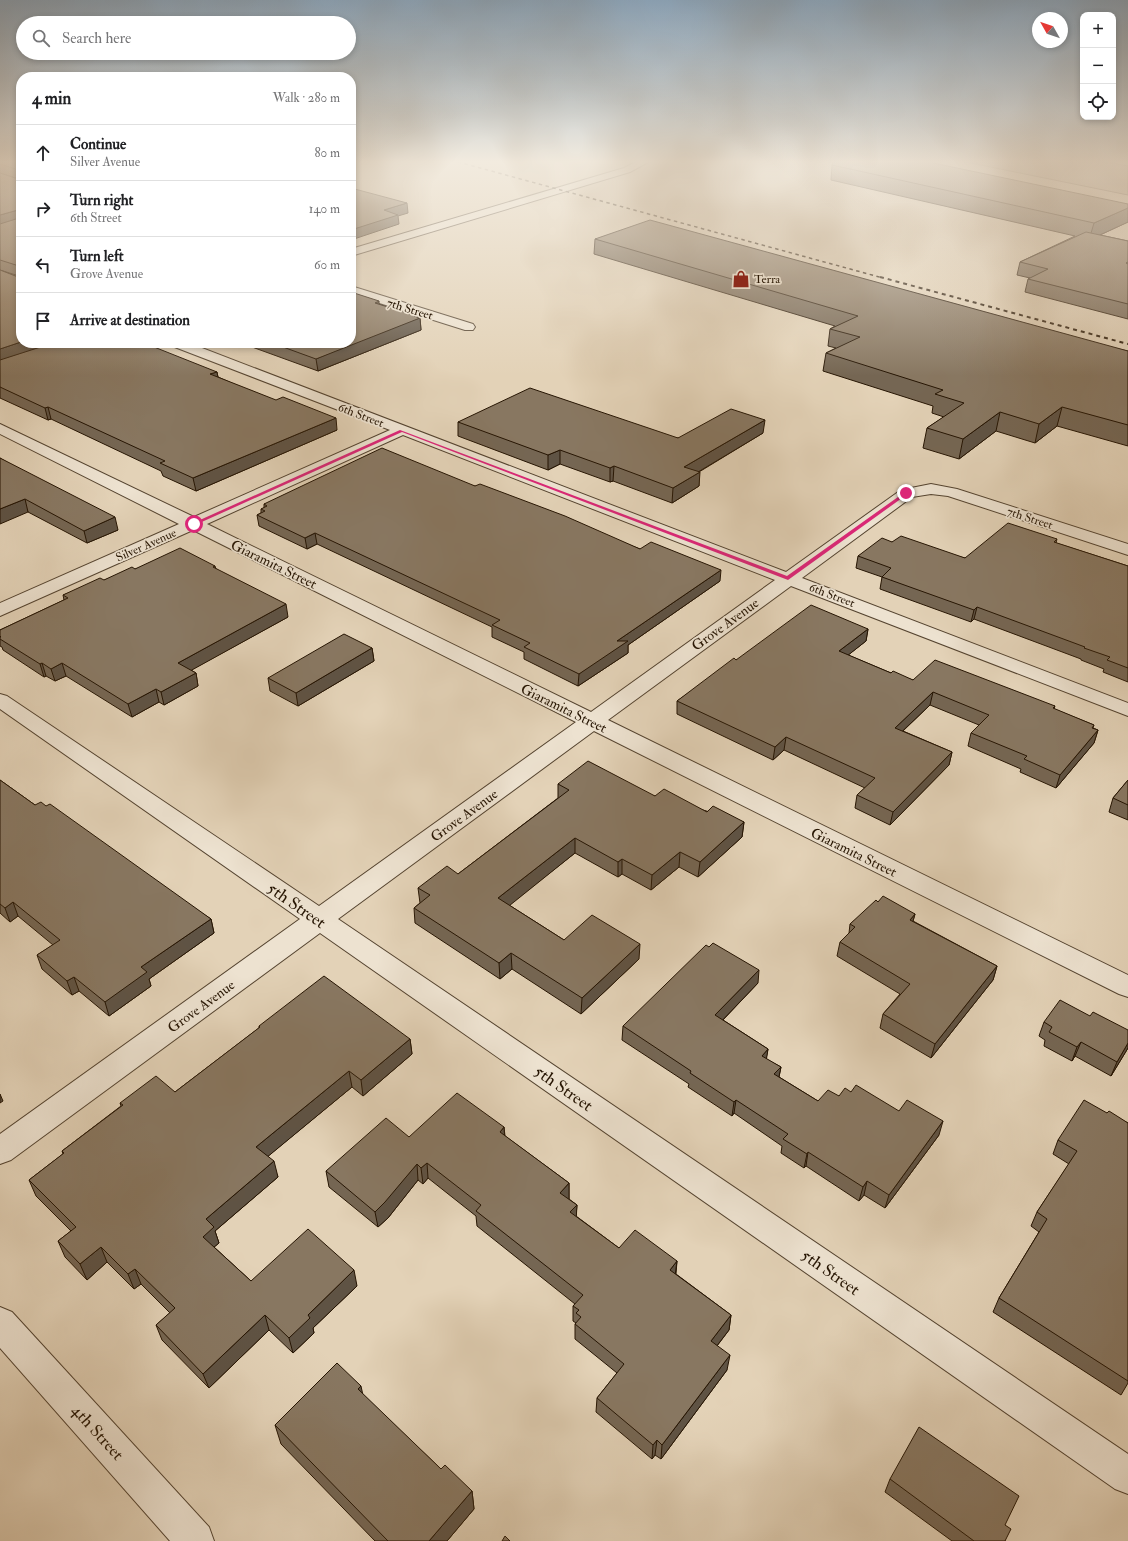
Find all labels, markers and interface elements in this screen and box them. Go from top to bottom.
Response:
north arrow [1032,12,1068,48]
map controls [1080,12,1116,120]
button: + [1080,12,1116,48]
search box [16,16,356,60]
icon: search [30,27,52,49]
text: Search here [62,29,131,48]
button: − [1080,48,1116,84]
button: locate [1080,84,1116,120]
text: 4 min [32,88,71,109]
text: Walk · 280 m [273,90,340,106]
text: Continue [70,135,126,154]
icon: ahead [32,142,54,164]
text: 80 m [314,145,340,161]
text: Silver Avenue [70,154,140,170]
text: Turn right [70,191,133,210]
icon: right [32,198,54,220]
text: 140 m [309,201,340,217]
text: 6th Street [70,210,122,226]
text: Turn left [70,247,124,266]
icon: left [32,254,54,276]
text: 60 m [314,257,340,273]
text: Grove Avenue [70,266,143,282]
shop icon: Terra [731,269,751,289]
place label: Terra [754,272,781,287]
street label: 7th Street [385,295,435,324]
icon: arrive [32,310,54,332]
text: Arrive at destination [70,311,190,330]
street label: 6th Street [336,400,386,431]
route end [897,484,915,502]
street label: 7th Street [1005,504,1055,533]
route start [185,515,203,533]
street label: Silver Avenue [114,525,179,565]
street label: Giaramita Street [228,536,320,593]
street label: 6th Street [807,580,857,611]
street label: Grove Avenue [688,594,762,654]
street label: Giaramita Street [518,680,610,737]
street label: Grove Avenue [427,785,501,845]
street label: Giaramita Street [808,824,900,881]
street label: 5th Street [263,878,330,933]
street label: Grove Avenue [164,976,238,1036]
street label: 5th Street [530,1061,597,1116]
street label: 5th Street [797,1245,864,1300]
street label: 4th Street [67,1400,129,1465]

